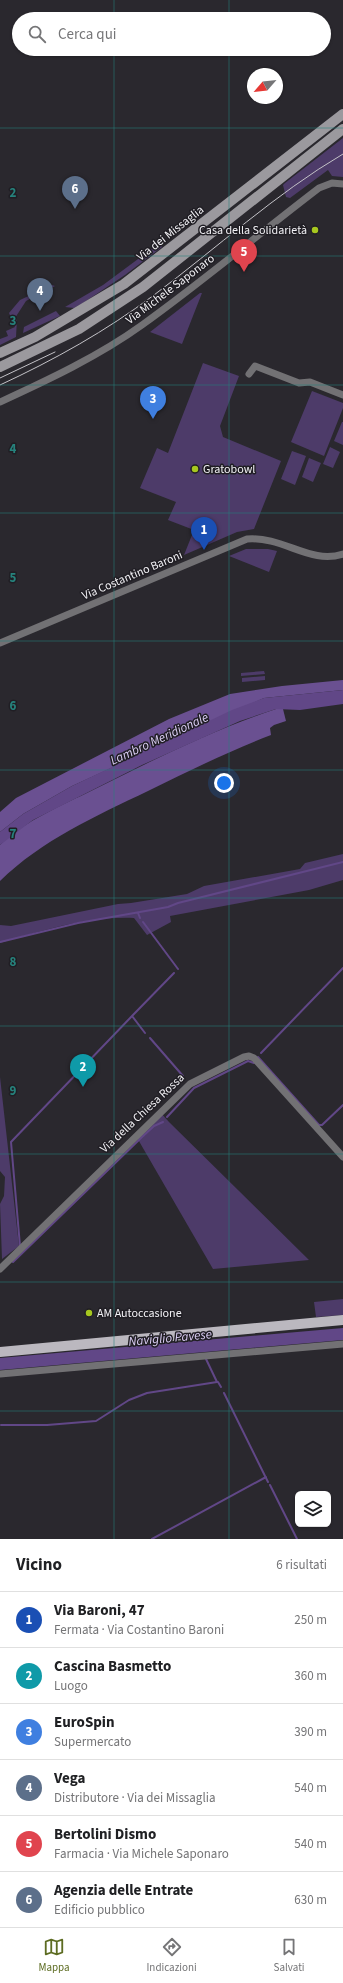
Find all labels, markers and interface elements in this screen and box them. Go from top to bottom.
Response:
search box [12,12,331,56]
icon: search [26,23,48,45]
text: Cerca qui [58,24,117,45]
north arrow [247,68,283,104]
pin: 6 [62,176,88,209]
text: 2 [10,184,17,202]
street label: Via dei Missaglia [133,202,208,265]
place label: Casa della Solidarietà [199,222,307,239]
marker: Casa della Solidarietà [310,225,320,235]
pin: 5 [231,239,257,272]
street label: Via Michele Saponaro [122,250,218,329]
pin: 4 [27,278,53,311]
text: 3 [10,312,17,330]
pin: 3 [140,386,166,419]
text: 4 [10,440,17,458]
place label: Gratobowl [203,461,255,478]
marker: Gratobowl [190,464,200,474]
pin: 1 [191,517,217,550]
street label: Via Costantino Baroni [79,547,185,604]
text: 5 [10,569,17,587]
text: 6 [10,697,17,715]
water label: Lambro Meridionale [107,708,212,770]
your location [214,773,234,793]
text: 7 [10,825,17,843]
text: 8 [10,953,17,971]
pin: 2 [70,1054,96,1087]
street label: Via della Chiesa Rossa [96,1070,188,1157]
text: 9 [10,1082,17,1100]
place label: AM Autoccasione [97,1305,182,1322]
marker: AM Autoccasione [84,1308,94,1318]
water label: Naviglio Pavese [128,1325,213,1351]
map controls [295,1491,331,1527]
button: layers [295,1491,331,1527]
text: Vicino [16,1553,62,1577]
text: 6 risultati [276,1556,327,1574]
text: Via Baroni, 47 [54,1600,145,1621]
text: 1 [26,1611,32,1629]
text: 250 m [294,1611,327,1629]
text: Fermata · Via Costantino Baroni [54,1621,224,1639]
text: Cascina Basmetto [54,1656,171,1677]
text: 2 [26,1667,32,1685]
text: 360 m [294,1667,327,1685]
text: Luogo [54,1677,88,1695]
text: EuroSpin [54,1712,115,1733]
text: 3 [26,1723,32,1741]
text: 390 m [294,1723,327,1741]
text: Supermercato [54,1733,131,1751]
text: Vega [54,1768,85,1789]
text: 4 [26,1779,32,1797]
text: 540 m [294,1779,327,1797]
text: Distributore · Via dei Missaglia [54,1789,216,1807]
text: Bertolini Dismo [54,1824,156,1845]
text: 5 [26,1835,32,1853]
text: 540 m [294,1835,327,1853]
text: Farmacia · Via Michele Saponaro [54,1845,229,1863]
text: Agenzia delle Entrate [54,1880,193,1901]
text: 6 [26,1891,32,1909]
text: 630 m [294,1891,327,1909]
text: Edificio pubblico [54,1901,145,1919]
tab: Mappa [38,1936,70,1975]
tab: Indicazioni [146,1936,197,1975]
tab: Salvati [274,1936,305,1975]

